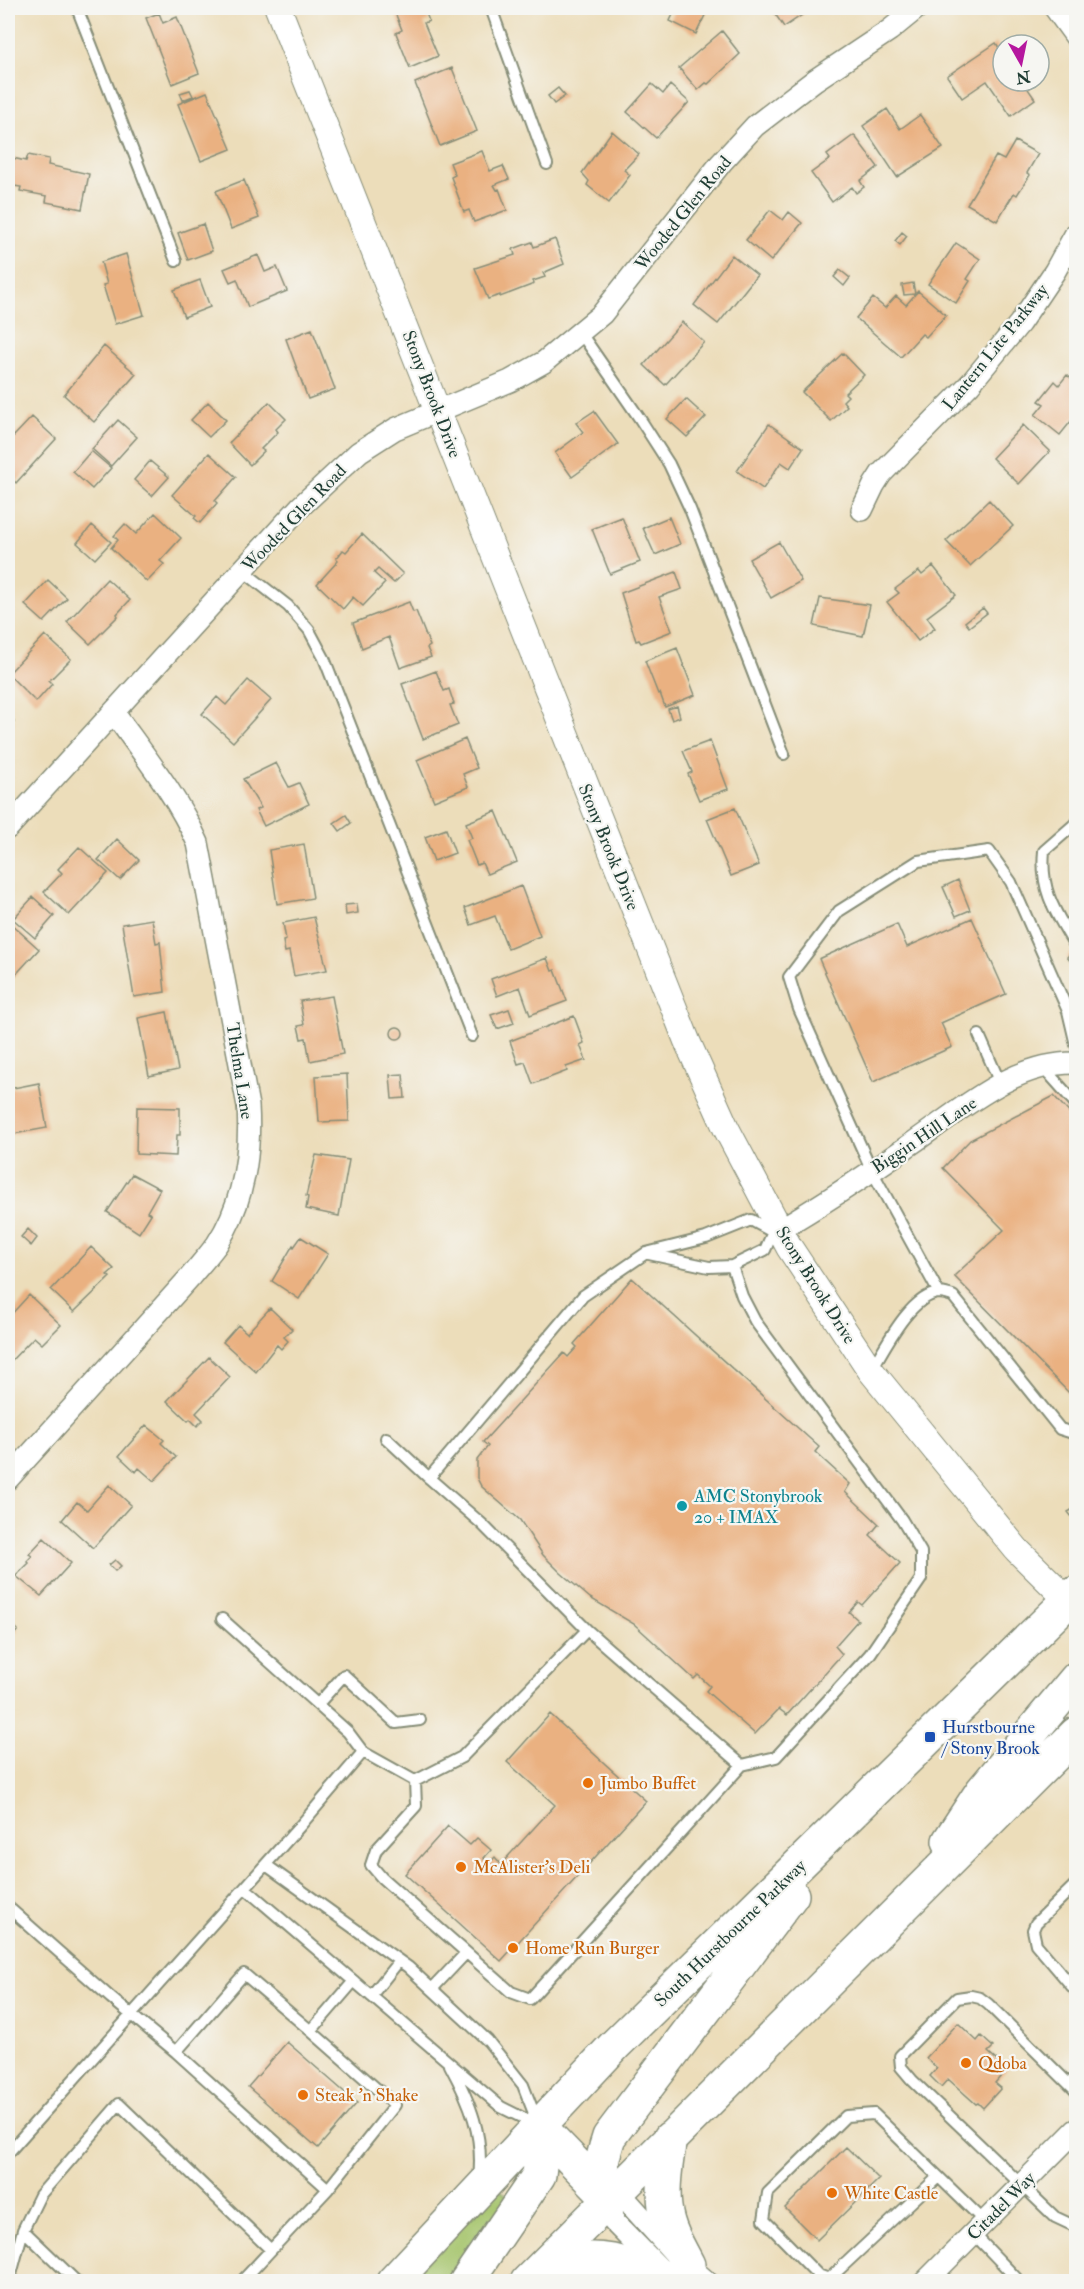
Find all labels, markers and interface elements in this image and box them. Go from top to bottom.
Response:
north arrow [991,33,1051,93]
text: N [1014,66,1033,88]
street label: Wooded Glen Road [629,151,737,276]
street label: Lantern Lite Parkway [937,278,1054,415]
street label: Stony Brook Drive [397,327,467,462]
street label: Wooded Glen Road [236,460,352,578]
street label: Stony Brook Drive [573,781,645,914]
street label: Thelma Lane [221,1021,259,1121]
street label: Biggin Hill Lane [867,1092,982,1179]
street label: Stony Brook Drive [770,1222,861,1349]
place label: AMC Stonybrook 20 + IMAX [693,1485,823,1529]
marker: AMC Stonybrook 20 + IMAX [675,1499,689,1513]
place label: Hurstbourne / Stony Brook [940,1716,1040,1760]
marker: Hurstbourne / Stony Brook [923,1730,937,1744]
place label: Jumbo Buffet [599,1772,696,1795]
marker: Jumbo Buffet [581,1776,595,1790]
street label: South Hurstbourne Parkway [650,1854,812,2012]
place label: McAlister's Deli [473,1856,591,1879]
marker: McAlister's Deli [454,1860,468,1874]
place label: Home Run Burger [525,1937,660,1960]
marker: Home Run Burger [506,1941,520,1955]
place label: Qdoba [978,2052,1028,2075]
marker: Qdoba [959,2056,973,2070]
place label: Steak 'n Shake [315,2084,419,2107]
marker: Steak 'n Shake [296,2088,310,2102]
street label: Citadel Way [962,2166,1041,2245]
place label: White Castle [843,2182,939,2205]
marker: White Castle [825,2186,839,2200]

